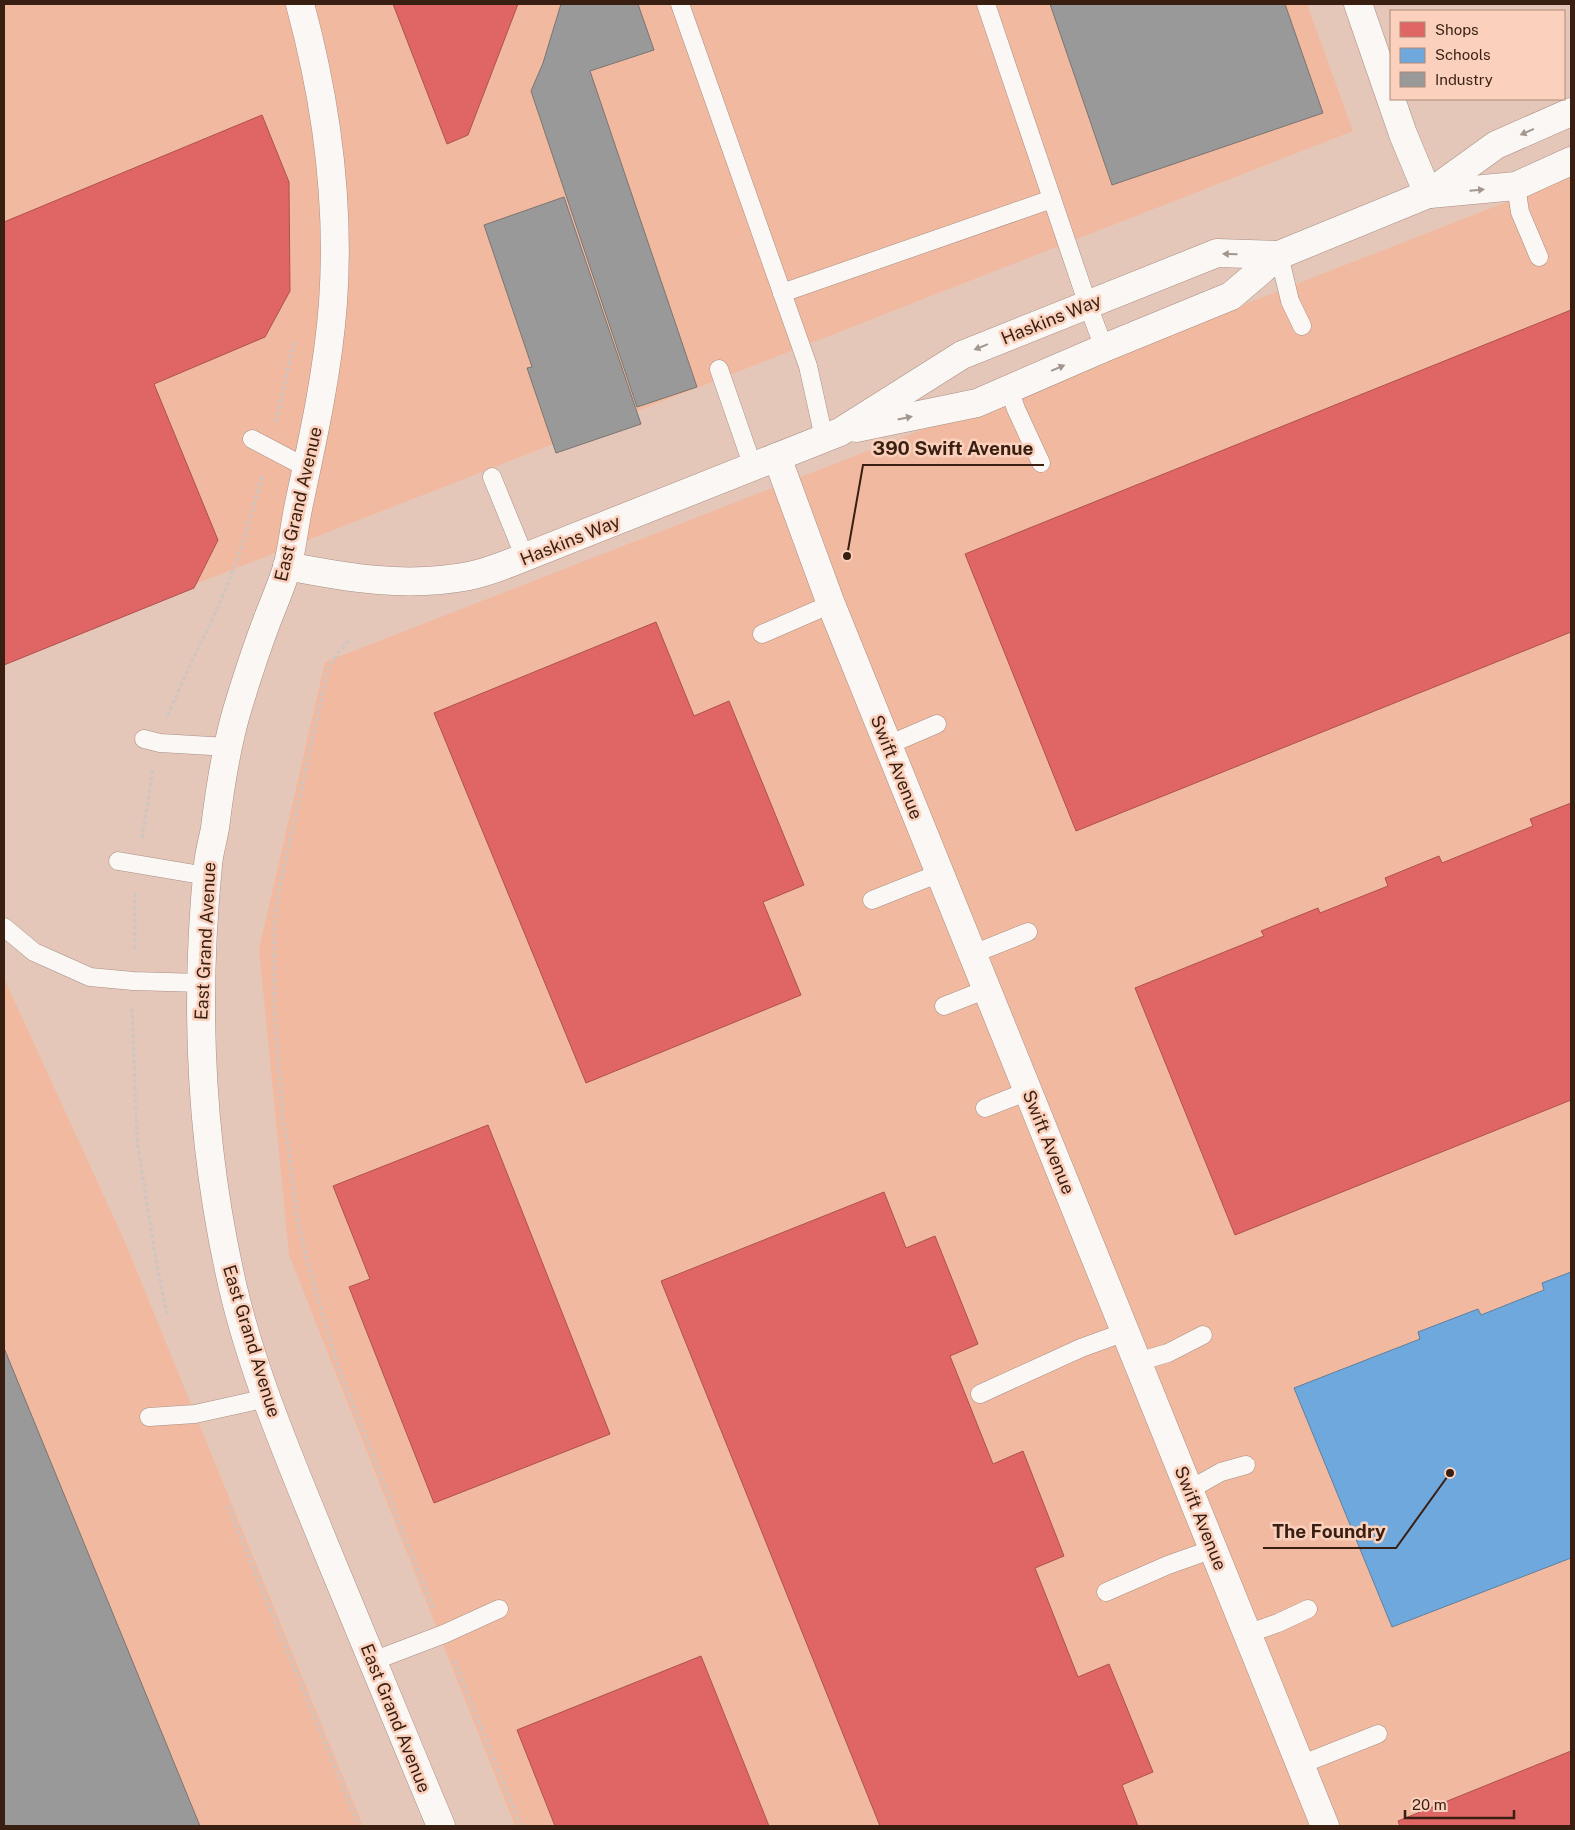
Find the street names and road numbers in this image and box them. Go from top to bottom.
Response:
street label: Haskins Way [998,289,1105,349]
street label: East Grand Avenue [270,424,326,584]
street label: Haskins Way [517,510,624,570]
street label: Swift Avenue [867,712,927,822]
street label: East Grand Avenue [190,861,220,1021]
street label: Swift Avenue [1019,1087,1079,1197]
street label: East Grand Avenue [219,1262,285,1420]
street label: Swift Avenue [1171,1463,1231,1573]
street label: East Grand Avenue [357,1641,435,1795]

